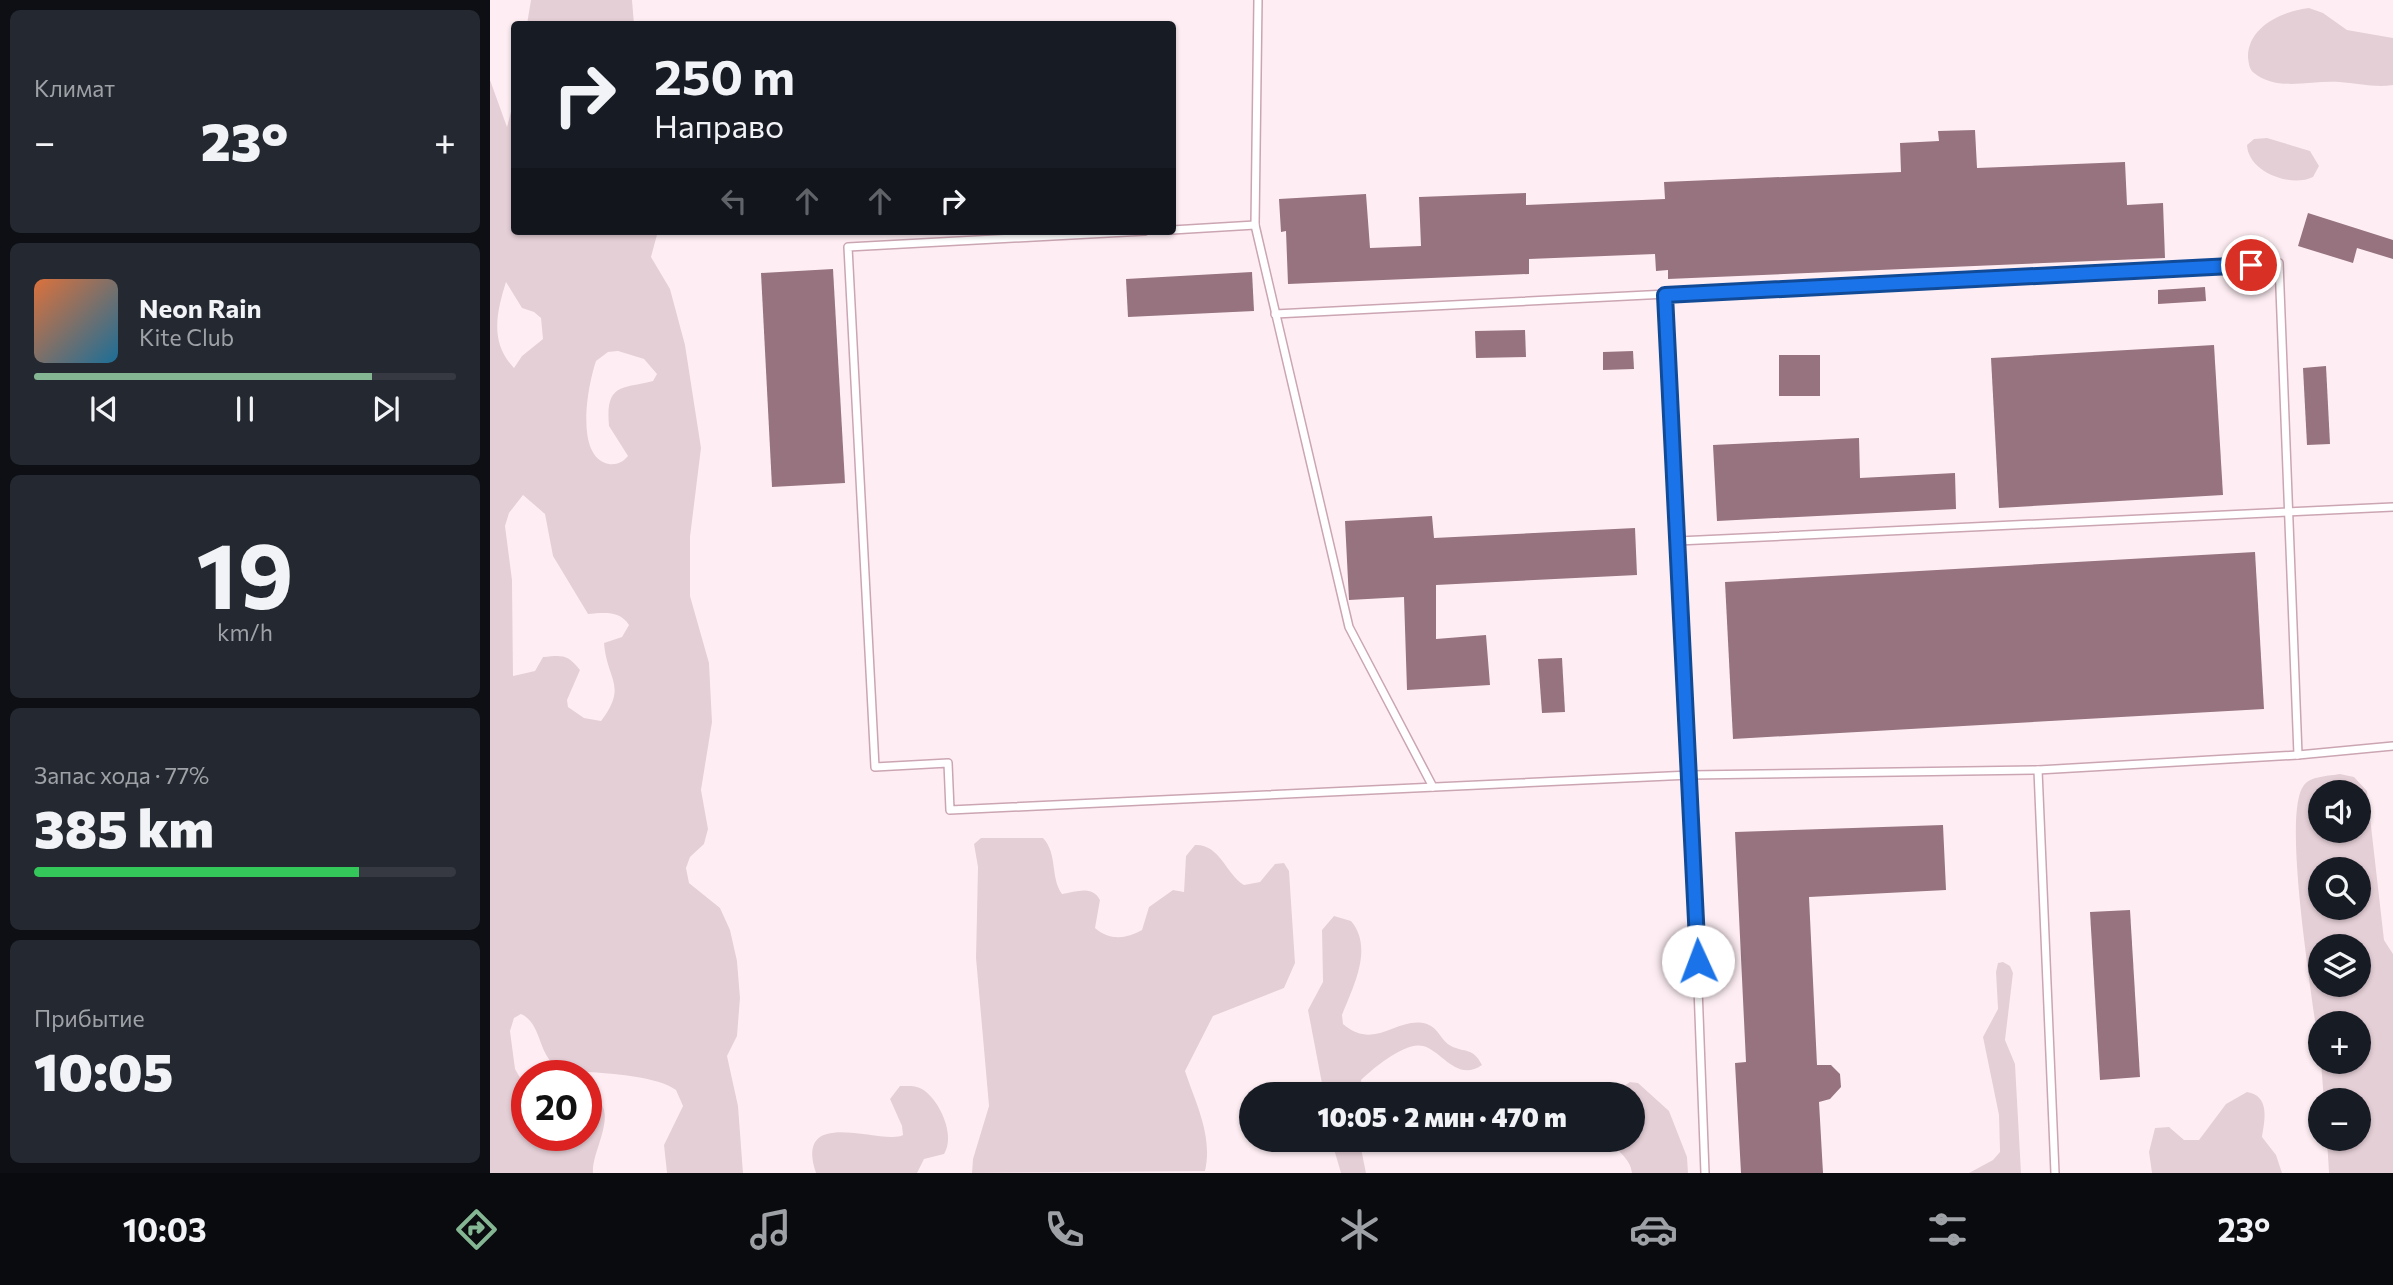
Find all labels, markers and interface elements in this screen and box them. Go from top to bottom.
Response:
text: 250 m [654,45,795,105]
icon: right [539,49,630,140]
text: Климат [34,74,115,102]
text: Направо [654,105,784,145]
text: 23° [201,108,288,172]
text: − [34,117,56,164]
text: + [434,117,456,164]
icon: left [715,182,753,220]
icon: ahead [788,182,826,220]
icon: ahead [861,182,899,220]
icon: right [934,182,972,220]
pin [2221,235,2281,295]
icon: arrive [2232,246,2270,284]
text: Neon Rain [139,292,262,323]
text: Kite Club [139,323,234,351]
icon: previous [85,390,123,428]
icon: pause [226,390,264,428]
icon: next [367,390,405,428]
text: 19 [196,516,294,628]
text: km/h [217,618,273,646]
text: Запас хода · 77% [34,761,209,789]
map controls [2308,780,2371,1151]
button: sound [2308,780,2371,843]
text: 385 km [34,795,214,859]
button: search [2308,857,2371,920]
position arrow [1661,924,1735,998]
button: layers [2308,934,2371,997]
text: Прибытие [34,1004,145,1032]
button: + [2308,1011,2371,1074]
text: 10:05 [34,1038,173,1102]
speed limit sign: 20 [511,1060,602,1151]
button: − [2308,1088,2371,1151]
text: 10:05 · 2 мин · 470 m [1317,1101,1567,1132]
icon: directions [452,1205,501,1254]
icon: music [746,1205,795,1254]
icon: phone [1040,1205,1089,1254]
icon: climate [1335,1205,1384,1254]
icon: car [1629,1205,1678,1254]
icon: filters [1923,1205,1972,1254]
text: 10:03 [123,1209,207,1249]
text: 23° [2217,1209,2270,1249]

